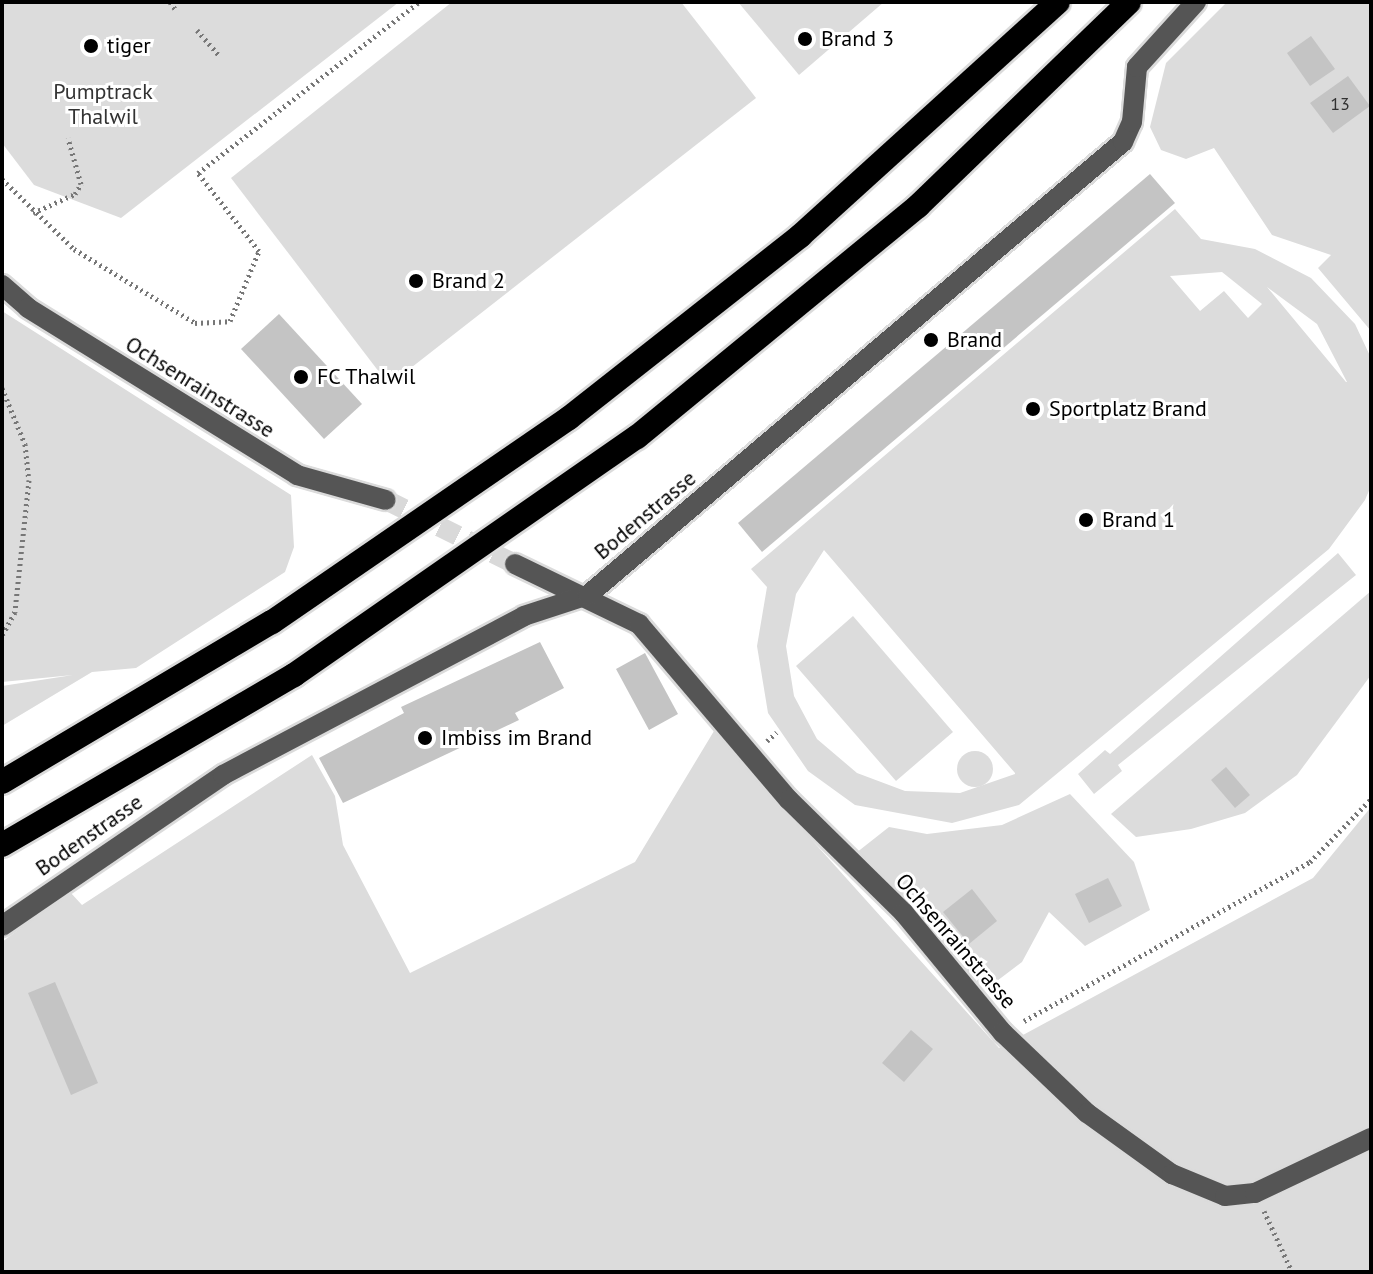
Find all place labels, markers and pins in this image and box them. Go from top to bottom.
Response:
place label: Brand 3 [821,26,894,52]
marker: Brand 3 [796,30,814,48]
place label: tiger [107,33,151,59]
marker: tiger [82,37,100,55]
place label: Brand 2 [432,268,505,294]
marker: Brand 2 [407,272,425,290]
place label: Brand [947,327,1002,353]
marker: Brand [922,331,940,349]
place label: FC Thalwil [317,364,417,390]
marker: FC Thalwil [292,368,310,386]
place label: Sportplatz Brand [1049,396,1207,422]
marker: Sportplatz Brand [1024,400,1042,418]
place label: Brand 1 [1102,507,1175,533]
marker: Brand 1 [1077,511,1095,529]
place label: Imbiss im Brand [441,725,592,751]
marker: Imbiss im Brand [416,729,434,747]

